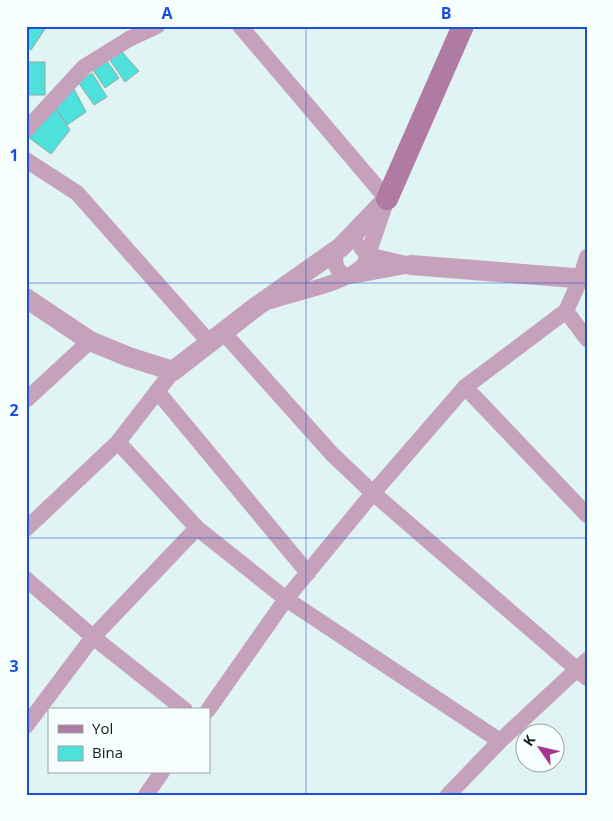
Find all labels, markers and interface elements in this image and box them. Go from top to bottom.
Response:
text: A [161,2,173,24]
text: B [441,2,451,24]
text: 1 [9,144,19,166]
text: 2 [9,399,19,421]
text: 3 [9,655,19,677]
legend [48,708,210,774]
text: Yol [92,718,113,738]
north arrow [516,724,566,774]
text: K [518,731,540,750]
text: Bina [92,742,123,762]

